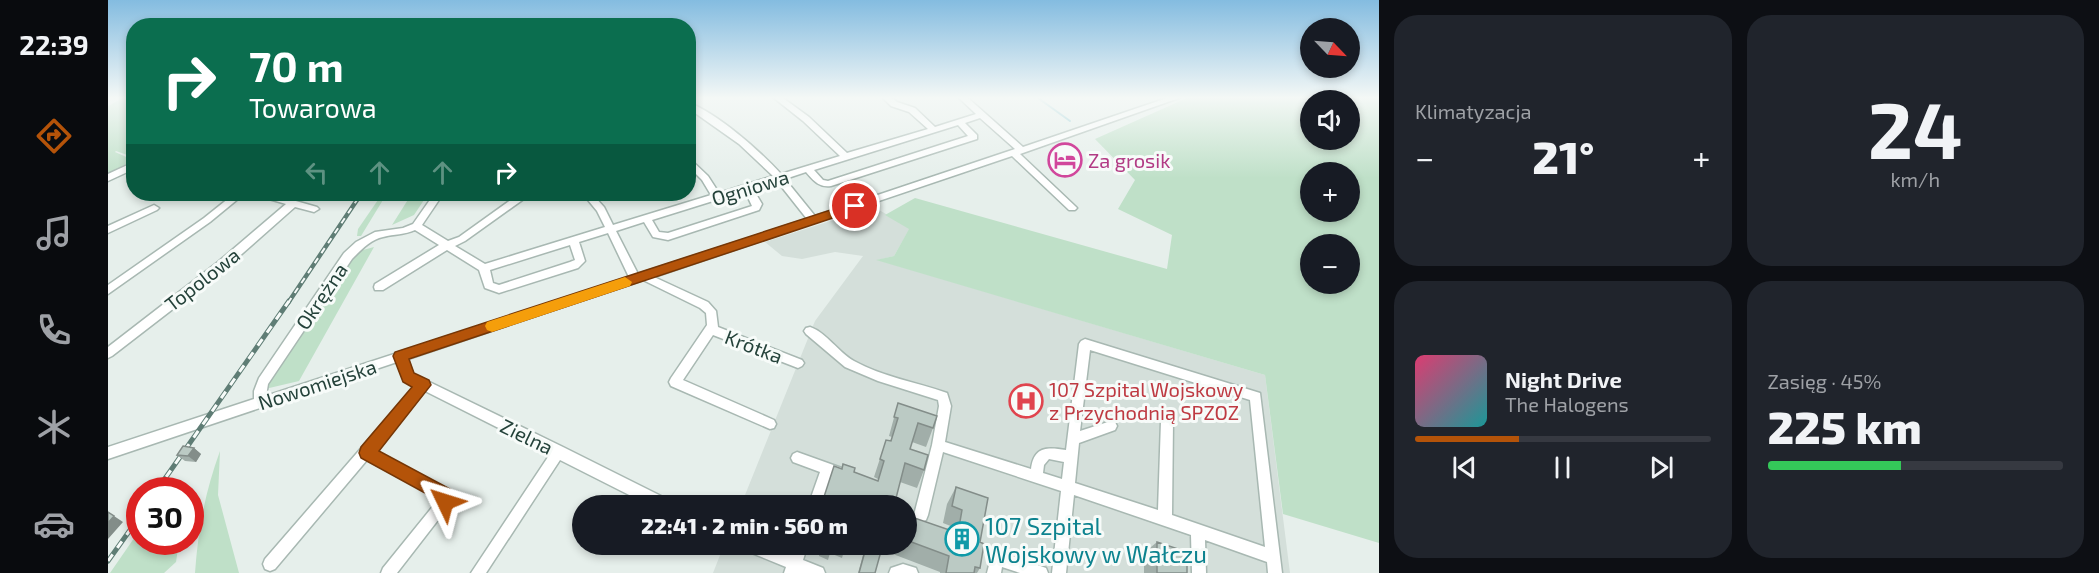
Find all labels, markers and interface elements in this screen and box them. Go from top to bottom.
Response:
north arrow [1300,18,1360,78]
map controls [1300,18,1360,294]
text: 22:39 [19,28,89,60]
text: 70 m [249,40,344,90]
icon: right [150,42,228,120]
text: 24 [1868,81,1963,175]
button: sound [1300,90,1360,150]
text: Towarowa [249,91,377,123]
text: Klimatyzacja [1415,99,1531,123]
icon: directions [33,115,75,157]
text: 21° [1532,129,1594,183]
text: − [1415,137,1434,177]
text: + [1692,137,1710,177]
hotel icon: Za grosik [1047,142,1083,178]
place label: Za grosik [1088,148,1170,172]
icon: left [300,156,333,189]
icon: ahead [363,156,396,189]
icon: ahead [426,156,459,189]
icon: right [489,156,522,189]
button: + [1300,162,1360,222]
street label: Ogniowa [708,164,792,210]
text: km/h [1890,167,1940,191]
pin [829,180,880,231]
icon: arrive [838,189,871,222]
icon: music [33,212,75,254]
button: − [1300,234,1360,294]
street label: Topolowa [160,242,244,316]
street label: Okrężna [290,258,352,334]
icon: phone [33,309,75,351]
street label: Krótka [722,324,786,368]
street label: Nowomiejska [255,354,379,414]
text: Night Drive [1505,366,1622,392]
text: Zasięg · 45% [1768,369,1881,393]
place label: 107 Szpital Wojskowy z Przychodnią SPZOZ [1049,377,1244,424]
hospital icon: 107 Szpital Wojskowy z Przychodnią SPZOZ [1008,383,1044,419]
text: The Halogens [1505,392,1629,416]
text: 225 km [1768,399,1922,453]
icon: climate [33,406,75,448]
street label: Zielna [497,413,557,459]
icon: previous [1448,451,1481,484]
icon: pause [1546,451,1579,484]
icon: next [1645,451,1678,484]
position arrow [413,470,477,534]
speed limit sign: 30 [126,477,204,555]
icon: car [33,503,75,545]
place label: 107 Szpital Wojskowy w Wałczu [985,511,1207,568]
text: 22:41 · 2 min · 560 m [641,512,848,538]
building icon: 107 Szpital Wojskowy w Wałczu [944,521,980,557]

